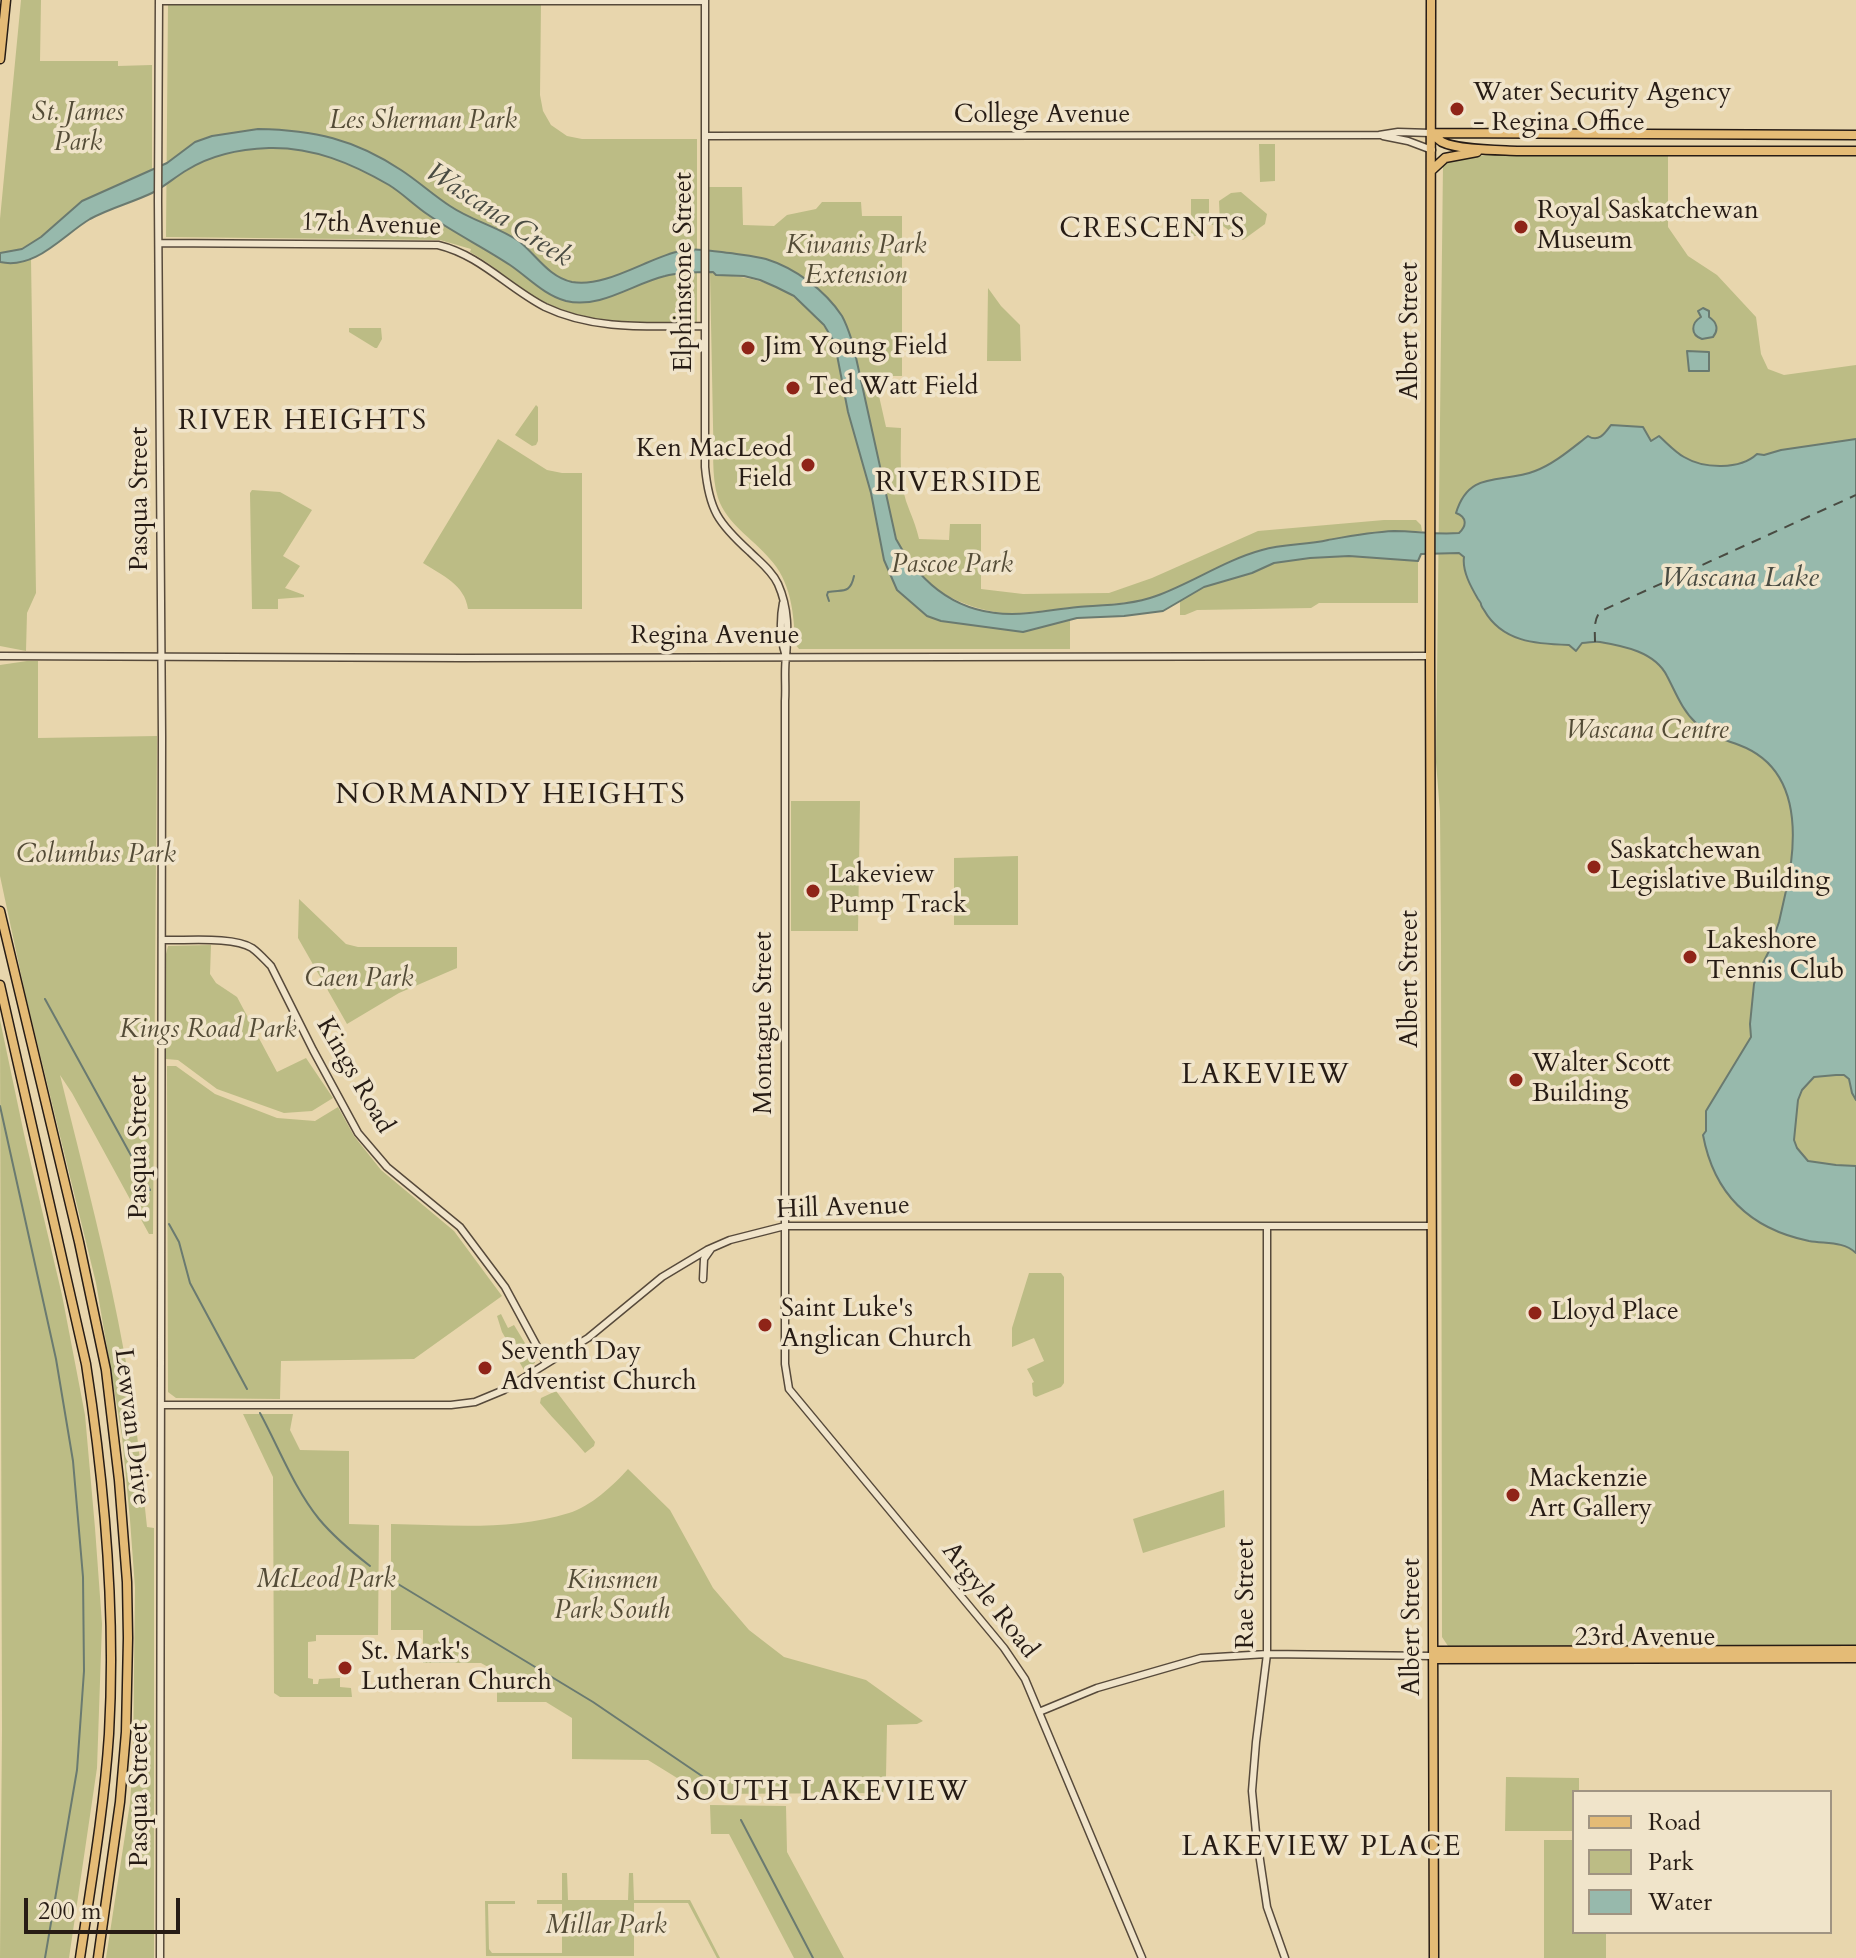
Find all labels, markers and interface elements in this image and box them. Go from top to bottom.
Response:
place label: Water Security Agency - Regina Office [1473,78,1731,140]
park label: St. James Park [32,98,124,160]
street label: College Avenue [954,100,1130,132]
marker: Water Security Agency - Regina Office [1448,100,1466,118]
park label: Les Sherman Park [329,106,517,138]
water label: Wascana Creek [419,156,577,276]
street label: Elphinstone Street [669,172,701,372]
place label: Royal Saskatchewan Museum [1537,196,1759,258]
street label: 17th Avenue [300,208,442,244]
district label: CRESCENTS [1059,214,1247,248]
marker: Royal Saskatchewan Museum [1512,218,1530,236]
park label: Kiwanis Park Extension [786,231,926,292]
street label: Albert Street [1395,262,1427,400]
place label: Jim Young Field [764,332,948,364]
marker: Jim Young Field [739,339,757,357]
place label: Ted Watt Field [809,372,978,404]
marker: Ted Watt Field [784,379,802,397]
district label: RIVER HEIGHTS [178,406,428,440]
street label: Pasqua Street [125,427,157,571]
place label: Ken MacLeod Field [636,434,792,496]
marker: Ken MacLeod Field [799,456,817,474]
district label: RIVERSIDE [875,468,1043,502]
park label: Pascoe Park [891,550,1013,582]
water label: Wascana Lake [1661,563,1819,597]
street label: Regina Avenue [630,621,800,653]
park label: Wascana Centre [1566,716,1728,748]
district label: NORMANDY HEIGHTS [335,780,687,814]
place label: Saskatchewan Legislative Building [1610,836,1830,898]
park label: Columbus Park [16,840,176,872]
marker: Saskatchewan Legislative Building [1585,858,1603,876]
place label: Lakeview Pump Track [829,860,967,922]
marker: Lakeview Pump Track [804,882,822,900]
street label: Albert Street [1395,910,1427,1048]
place label: Lakeshore Tennis Club [1706,926,1844,988]
street label: Montague Street [749,932,781,1114]
marker: Lakeshore Tennis Club [1681,948,1699,966]
park label: Caen Park [305,964,413,996]
street label: Kings Road [308,1012,400,1140]
park label: Kings Road Park [119,1015,297,1047]
place label: Walter Scott Building [1532,1049,1670,1110]
district label: LAKEVIEW [1181,1060,1351,1094]
marker: Walter Scott Building [1507,1071,1525,1089]
street label: Pasqua Street [124,1075,156,1219]
street label: Hill Avenue [776,1191,910,1227]
place label: Saint Luke's Anglican Church [781,1294,972,1356]
place label: Lloyd Place [1551,1297,1679,1329]
marker: Lloyd Place [1526,1304,1544,1322]
marker: Saint Luke's Anglican Church [756,1316,774,1334]
place label: Seventh Day Adventist Church [501,1337,697,1398]
street label: Lewvan Drive [106,1347,156,1507]
marker: Seventh Day Adventist Church [476,1359,494,1377]
place label: Mackenzie Art Gallery [1529,1464,1652,1526]
marker: Mackenzie Art Gallery [1504,1486,1522,1504]
street label: Argyle Road [934,1537,1044,1665]
street label: Rae Street [1231,1539,1263,1649]
street label: Albert Street [1397,1558,1429,1696]
park label: McLeod Park [256,1565,396,1597]
park label: Kinsmen Park South [554,1566,670,1628]
street label: 23rd Avenue [1574,1623,1716,1655]
place label: St. Mark's Lutheran Church [361,1637,552,1698]
marker: St. Mark's Lutheran Church [336,1659,354,1677]
street label: Pasqua Street [125,1723,157,1867]
district label: SOUTH LAKEVIEW [676,1777,970,1811]
legend [1572,1790,1832,1934]
text: Road [1648,1806,1701,1839]
district label: LAKEVIEW PLACE [1182,1832,1462,1866]
text: Park [1648,1846,1694,1879]
scale bar [28,1882,184,1932]
text: Water [1648,1886,1712,1919]
text: 200 m [38,1895,102,1928]
park label: Millar Park [545,1911,667,1943]

